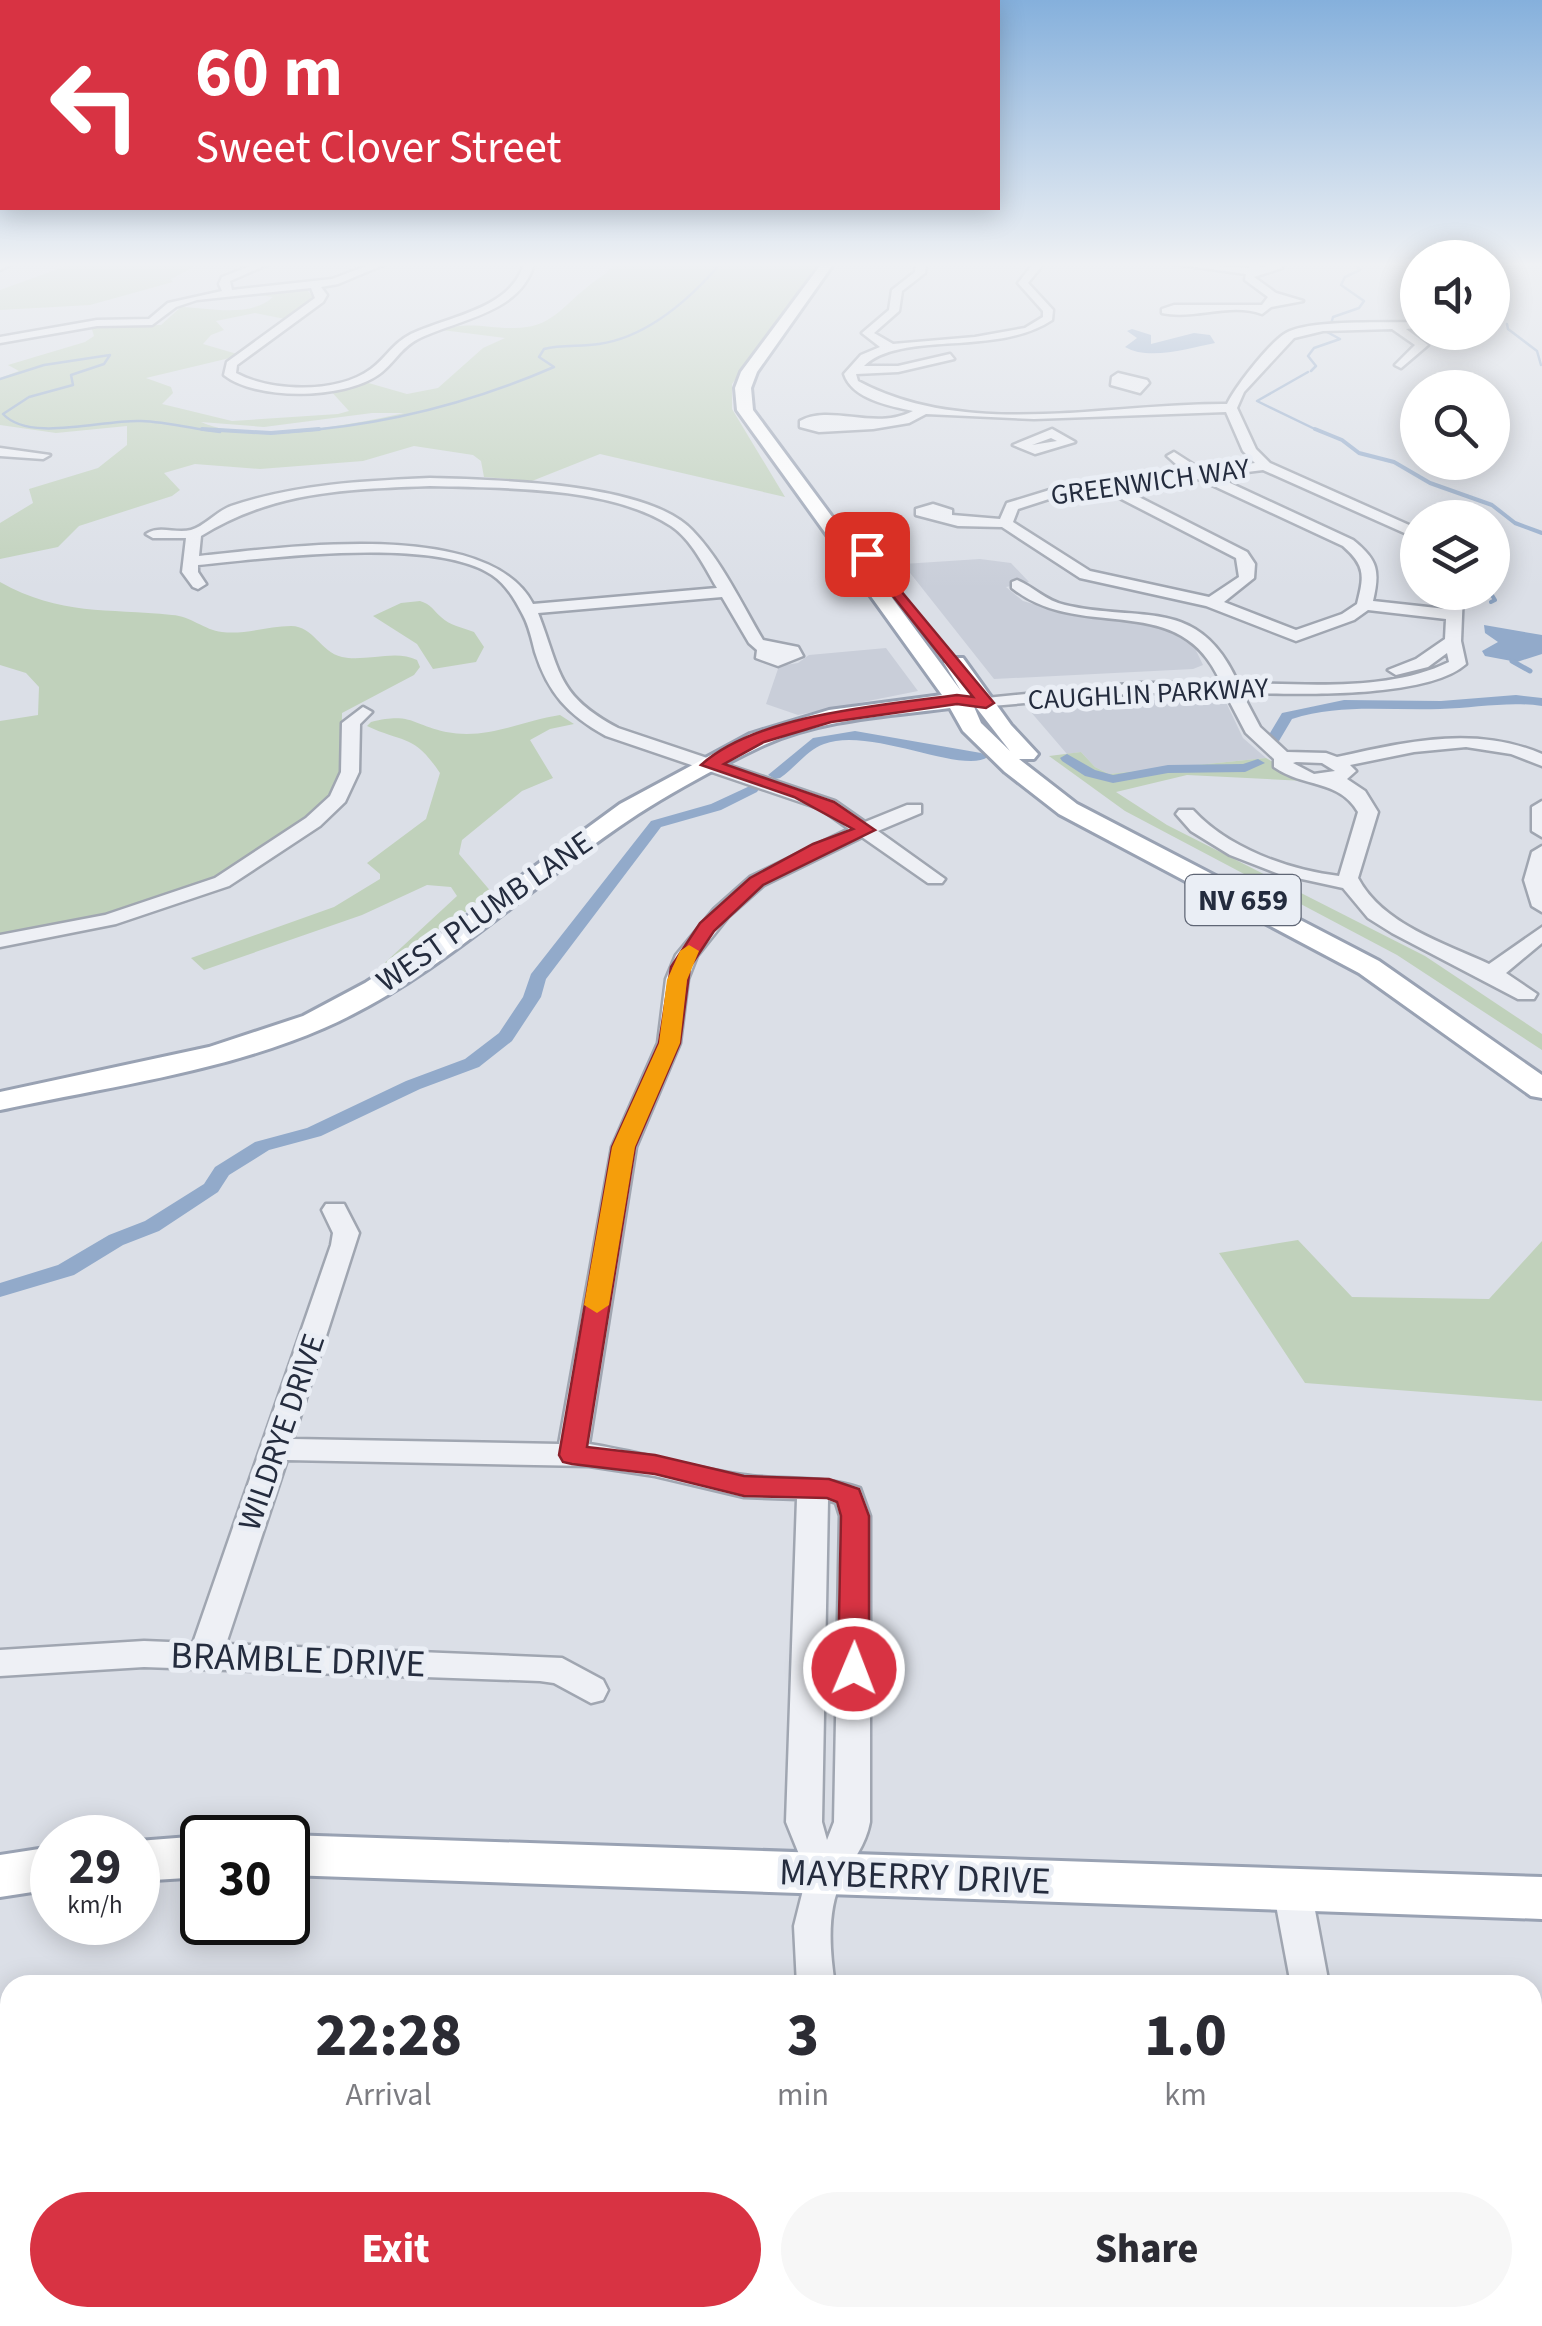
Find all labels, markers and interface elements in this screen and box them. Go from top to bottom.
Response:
text: 60 m [195,23,343,123]
icon: left [30,40,160,170]
text: Sweet Clover Street [195,116,562,180]
map controls [1400,240,1510,610]
button: sound [1400,240,1510,350]
button: search [1400,370,1510,480]
street label: GREENWICH WAY [1048,448,1253,516]
button: layers [1400,500,1510,610]
pin [825,512,910,597]
icon: arrive [840,527,895,582]
street label: CAUGHLIN PARKWAY [1027,668,1270,720]
street label: WEST PLUMB LANE [367,820,602,1004]
road number: NV 659 [1186,875,1300,925]
street label: WILDRYE DRIVE [227,1328,337,1537]
position arrow [802,1617,906,1721]
street label: BRAMBLE DRIVE [170,1629,426,1691]
speed limit sign: 30 [180,1815,310,1945]
text: 29 [69,1832,121,1903]
street label: MAYBERRY DRIVE [778,1845,1052,1909]
text: km/h [67,1887,123,1923]
text: 22:28 [315,1994,462,2079]
text: 3 [787,1994,819,2079]
text: 1.0 [1144,1994,1227,2079]
text: Arrival [346,2072,432,2118]
text: min [777,2072,829,2118]
text: km [1164,2072,1207,2118]
button: Exit [30,2192,761,2307]
button: Share [781,2192,1512,2307]

